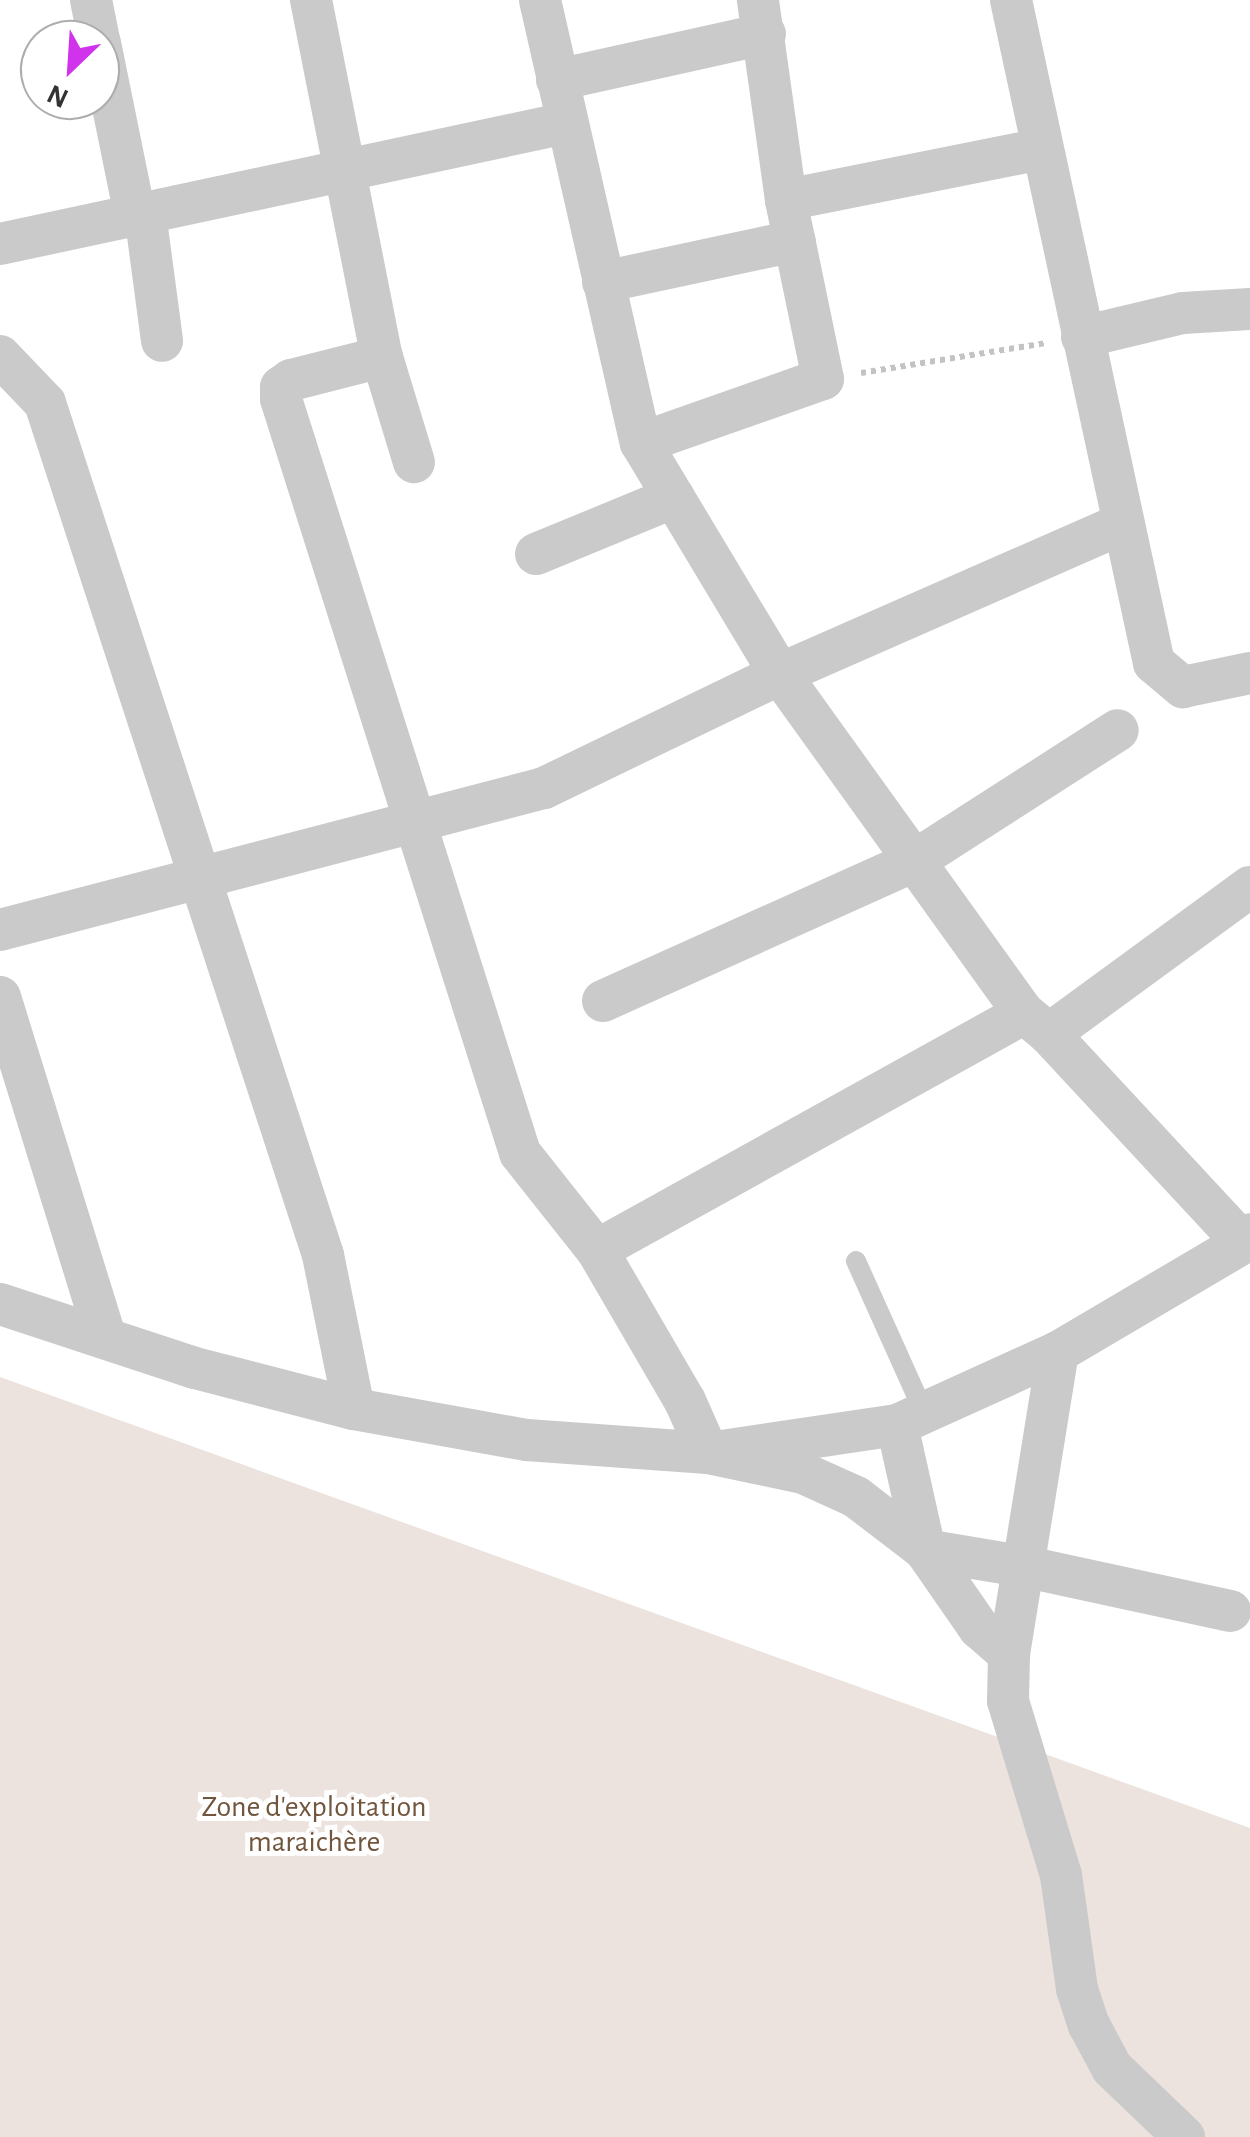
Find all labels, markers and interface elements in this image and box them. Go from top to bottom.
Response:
north arrow [20,20,120,120]
text: N [43,79,73,112]
park label: Zone d'exploitation maraichère [202,1789,426,1860]

